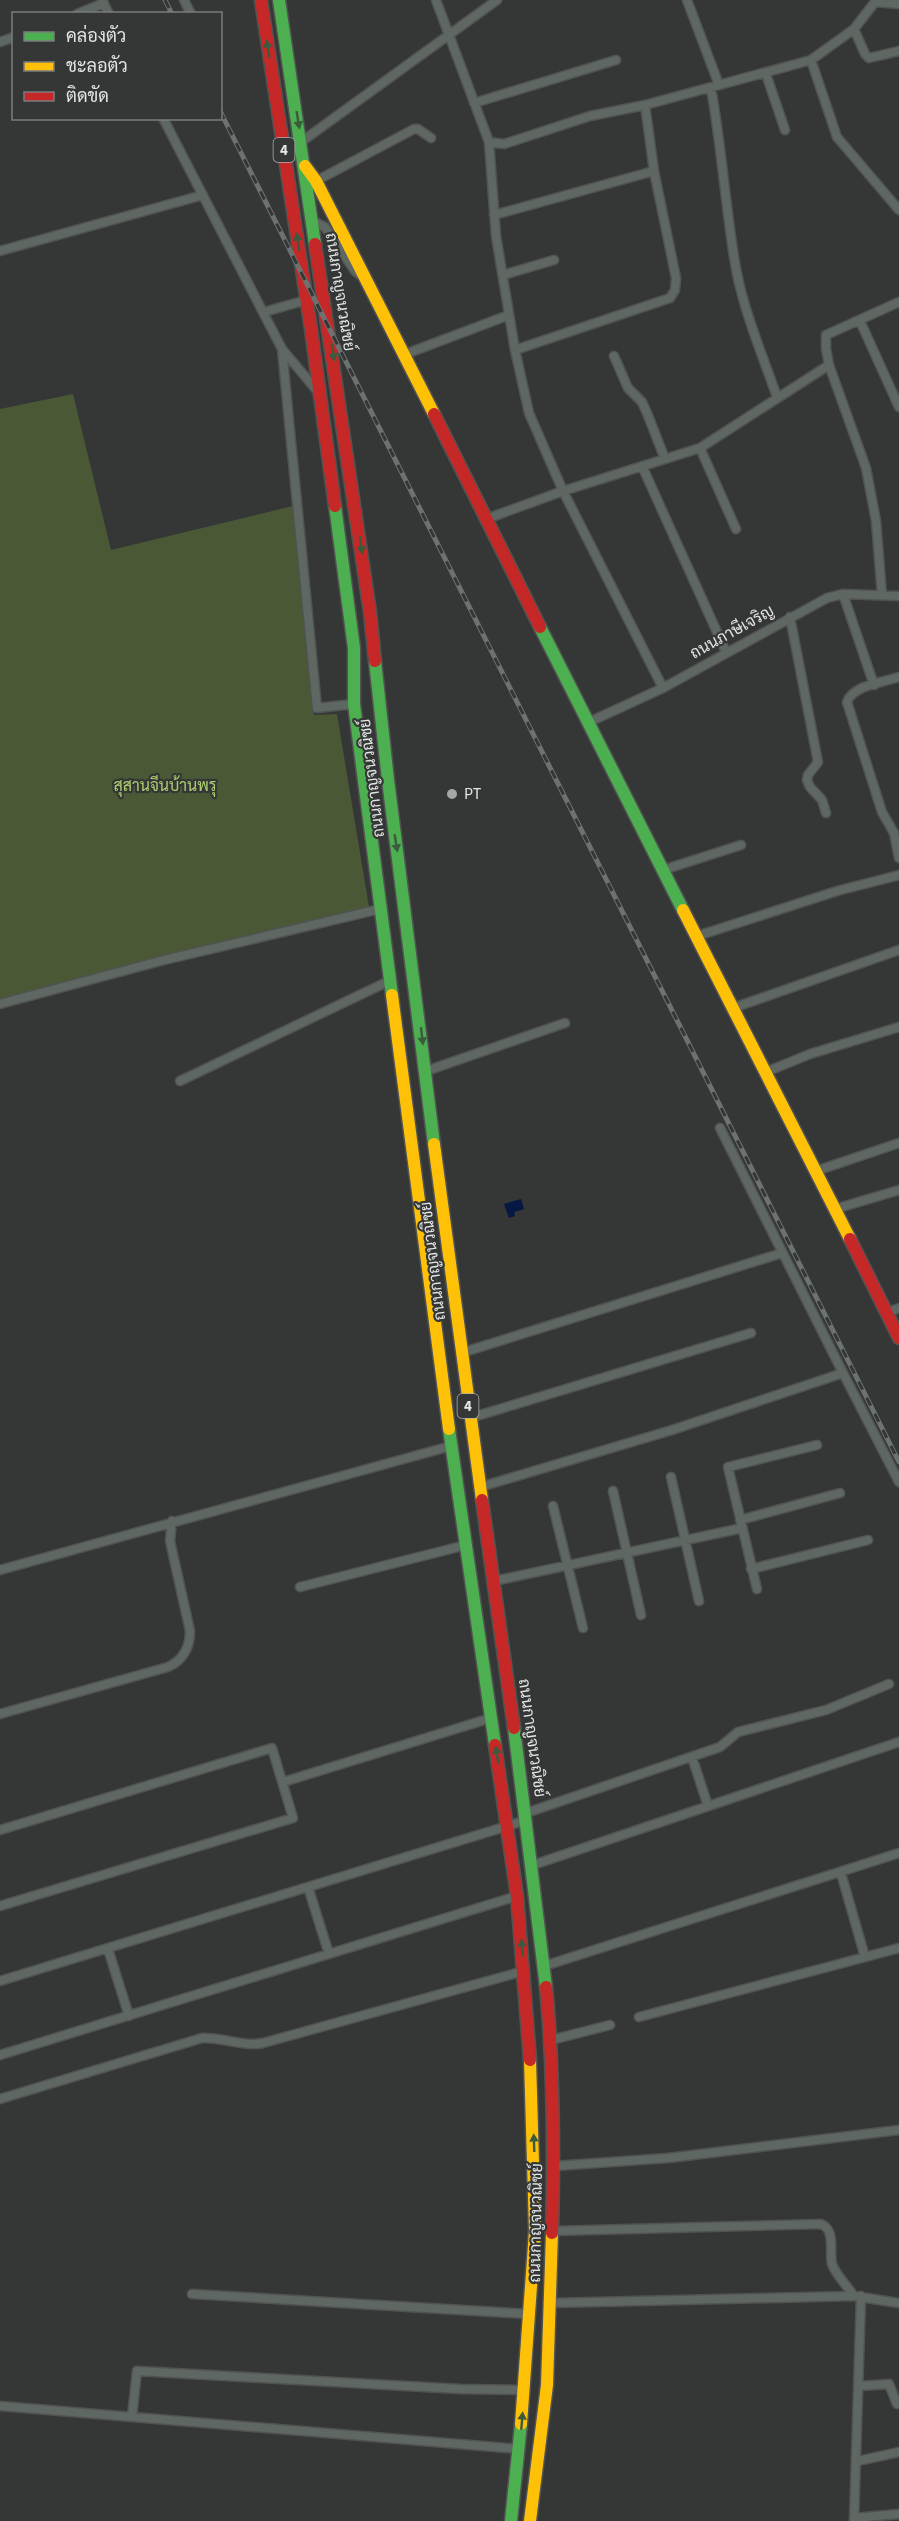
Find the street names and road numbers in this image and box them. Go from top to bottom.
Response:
road number: 4 [274,138,294,162]
street label: ถนนกาญจนวณิชย์ [320,231,362,353]
street label: ถนนภาษีเจริญ [686,599,778,664]
street label: ถนนกาญจนวณิชย์ [352,717,390,839]
street label: ถนนกาญจนวณิชย์ [413,1200,451,1322]
road number: 4 [458,1394,478,1418]
street label: ถนนกาญจนวณิชย์ [513,1677,553,1799]
street label: ถนนกาญจนวณิชย์ [522,2163,548,2283]

